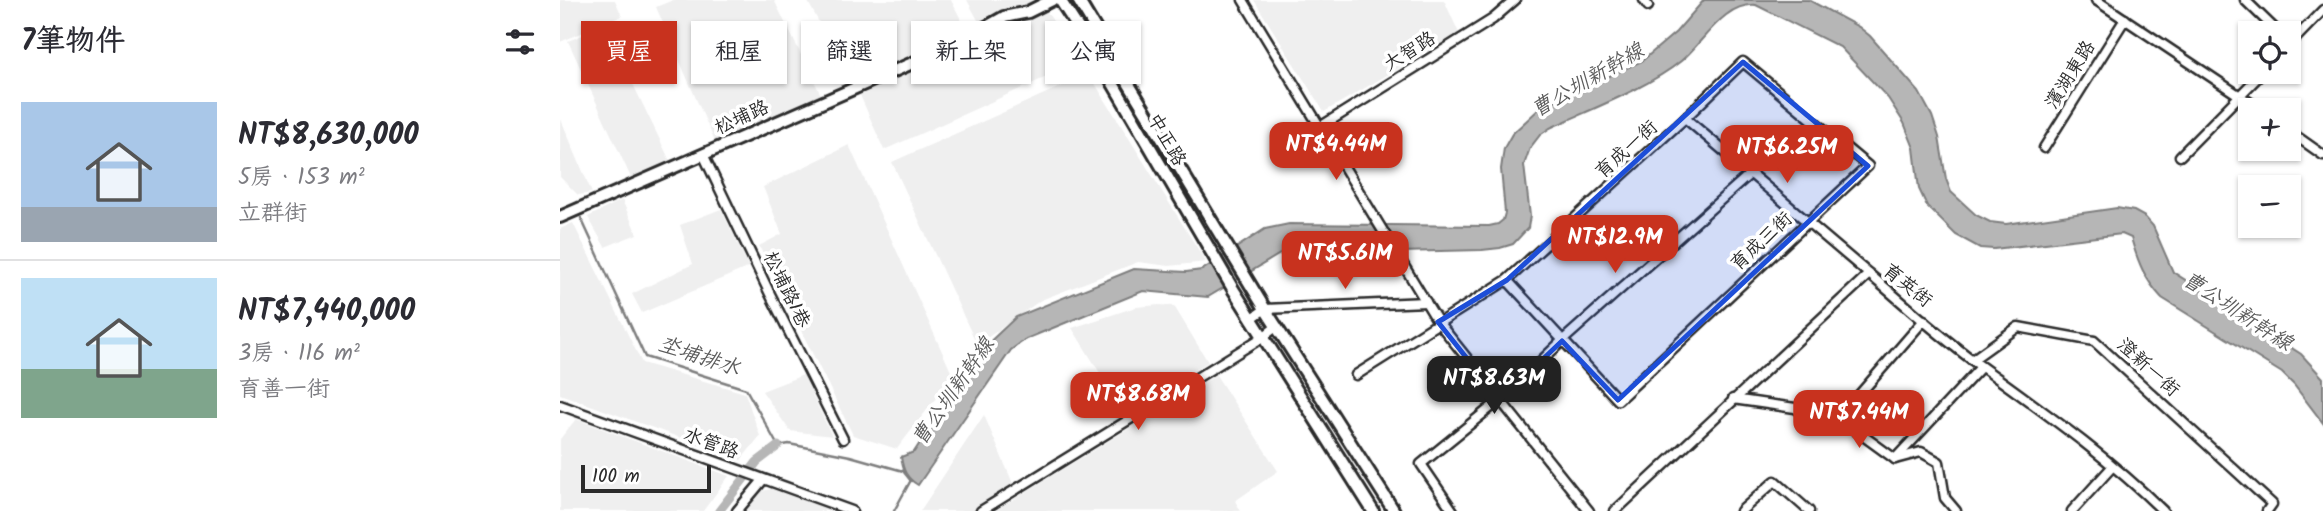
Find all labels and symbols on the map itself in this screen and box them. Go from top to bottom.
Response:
street label: 大智路 [1378,24,1442,80]
water label: 曹公圳新幹線 [1525,35,1652,127]
street label: 濱湖東路 [2038,35,2104,115]
street label: 松埔路 [710,93,774,143]
street label: 中正路 [1139,108,1193,172]
street label: 育成一街 [1589,113,1665,187]
pin: NT$4.44M [1264,122,1408,182]
pin: NT$6.25M [1715,125,1859,185]
street label: 育成三街 [1724,205,1800,279]
pin: NT$12.9M [1543,216,1687,275]
pin: NT$5.61M [1273,232,1417,291]
street label: 松埔路1巷 [755,247,817,333]
street label: 育英街 [1875,256,1939,316]
water label: 曹公圳新幹線 [2175,264,2300,361]
water label: 坔埔排水 [654,328,745,386]
water label: 曹公圳新幹線 [904,330,1004,453]
street label: 澄新一街 [2110,331,2186,405]
pin: NT$8.63M [1422,356,1566,416]
pin: NT$8.68M [1066,372,1210,432]
pin: NT$7.44M [1787,391,1931,450]
street label: 水管路 [679,420,743,468]
scale bar [581,462,710,494]

